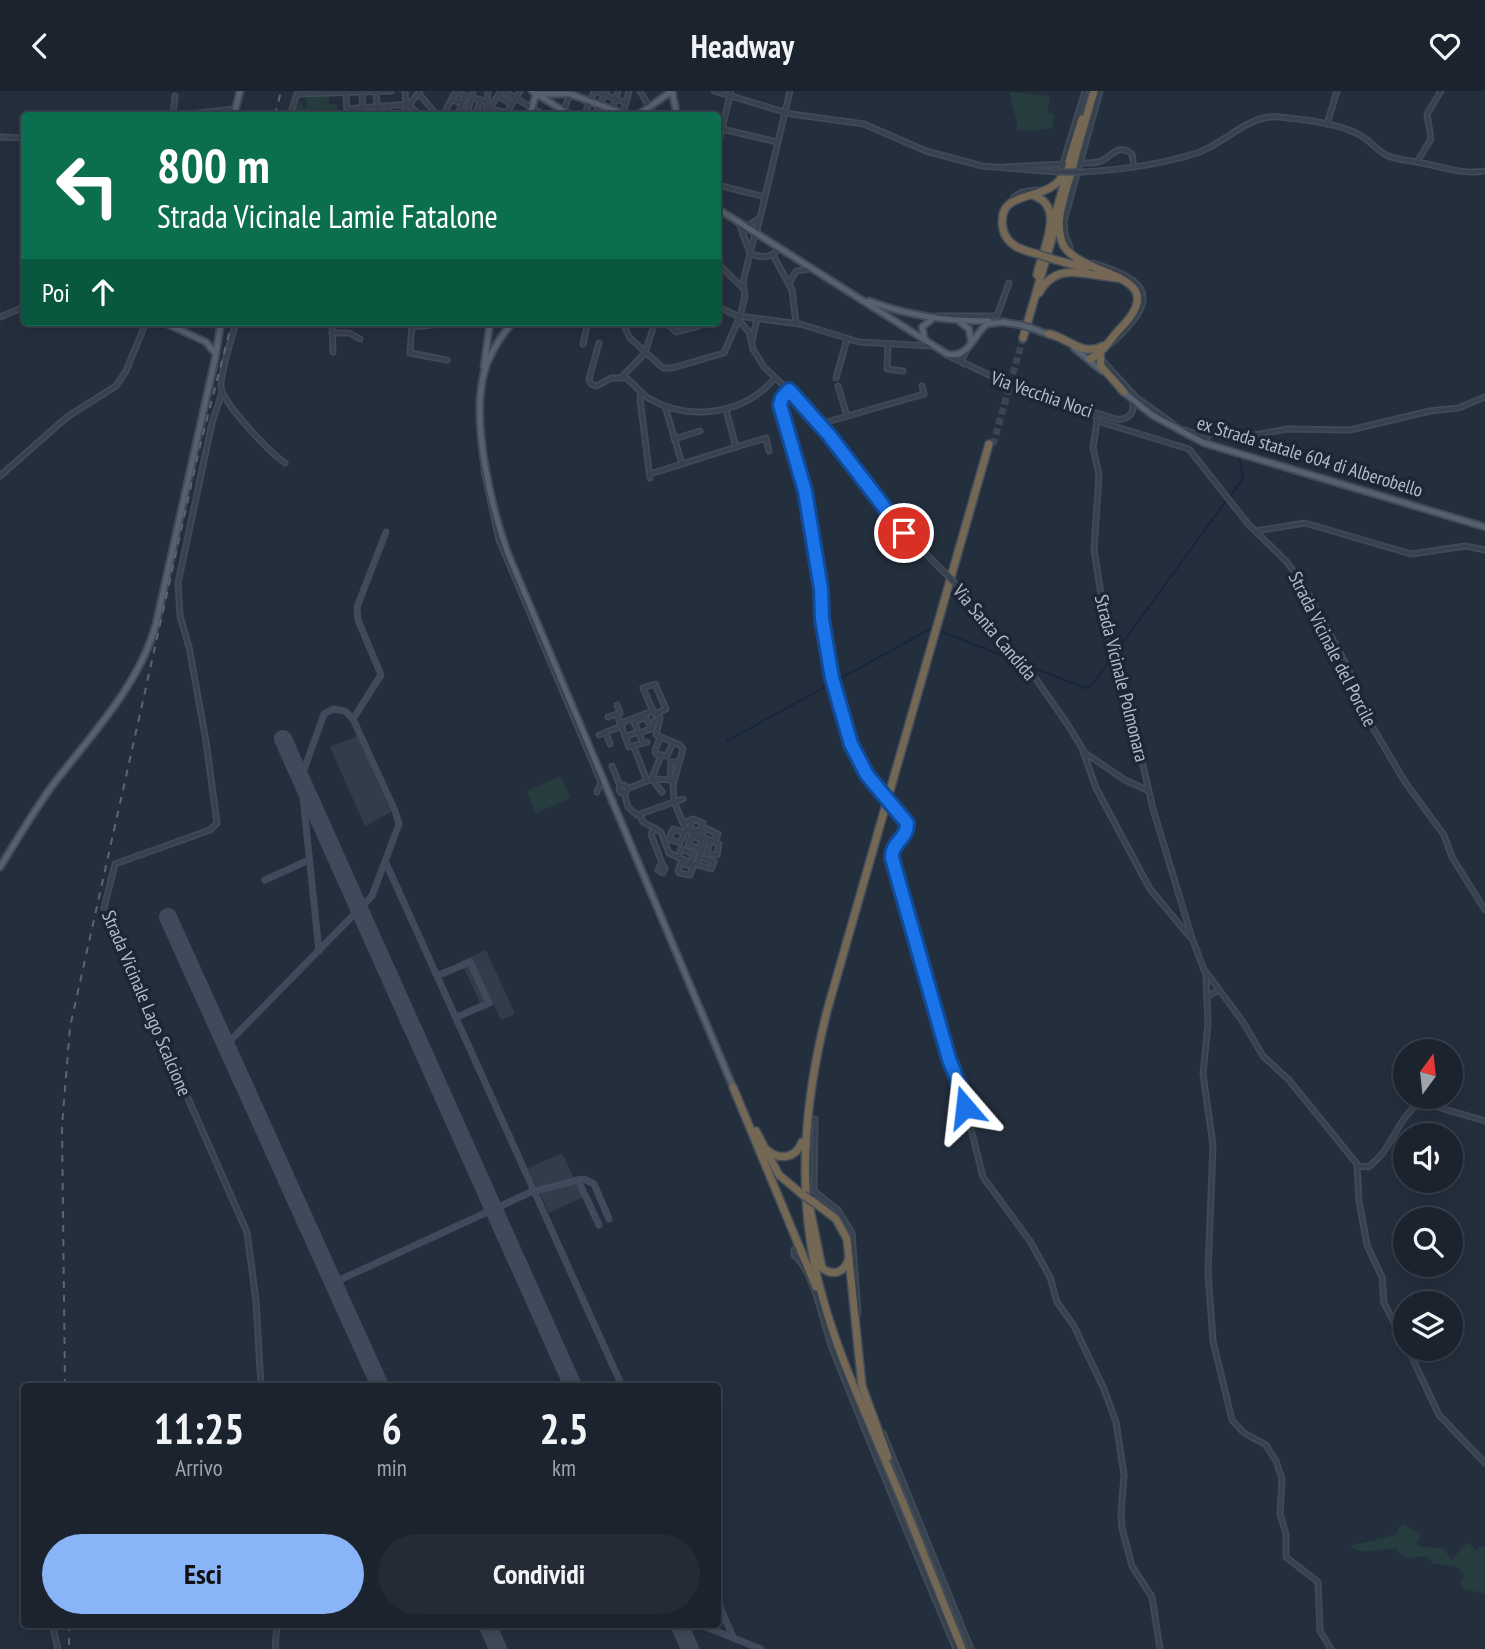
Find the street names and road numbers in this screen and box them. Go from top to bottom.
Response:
street label: Via Vecchia Noci [987,365,1096,423]
street label: ex Strada statale 604 di Alberobello [1194,410,1426,502]
street label: Strada Vicinale del Porcile [1284,567,1383,731]
street label: Via Santa Candida [947,578,1042,685]
street label: Strada Vicinale Polmonara [1090,592,1154,764]
street label: Strada Vicinale Lago Scalcione [97,906,197,1100]

